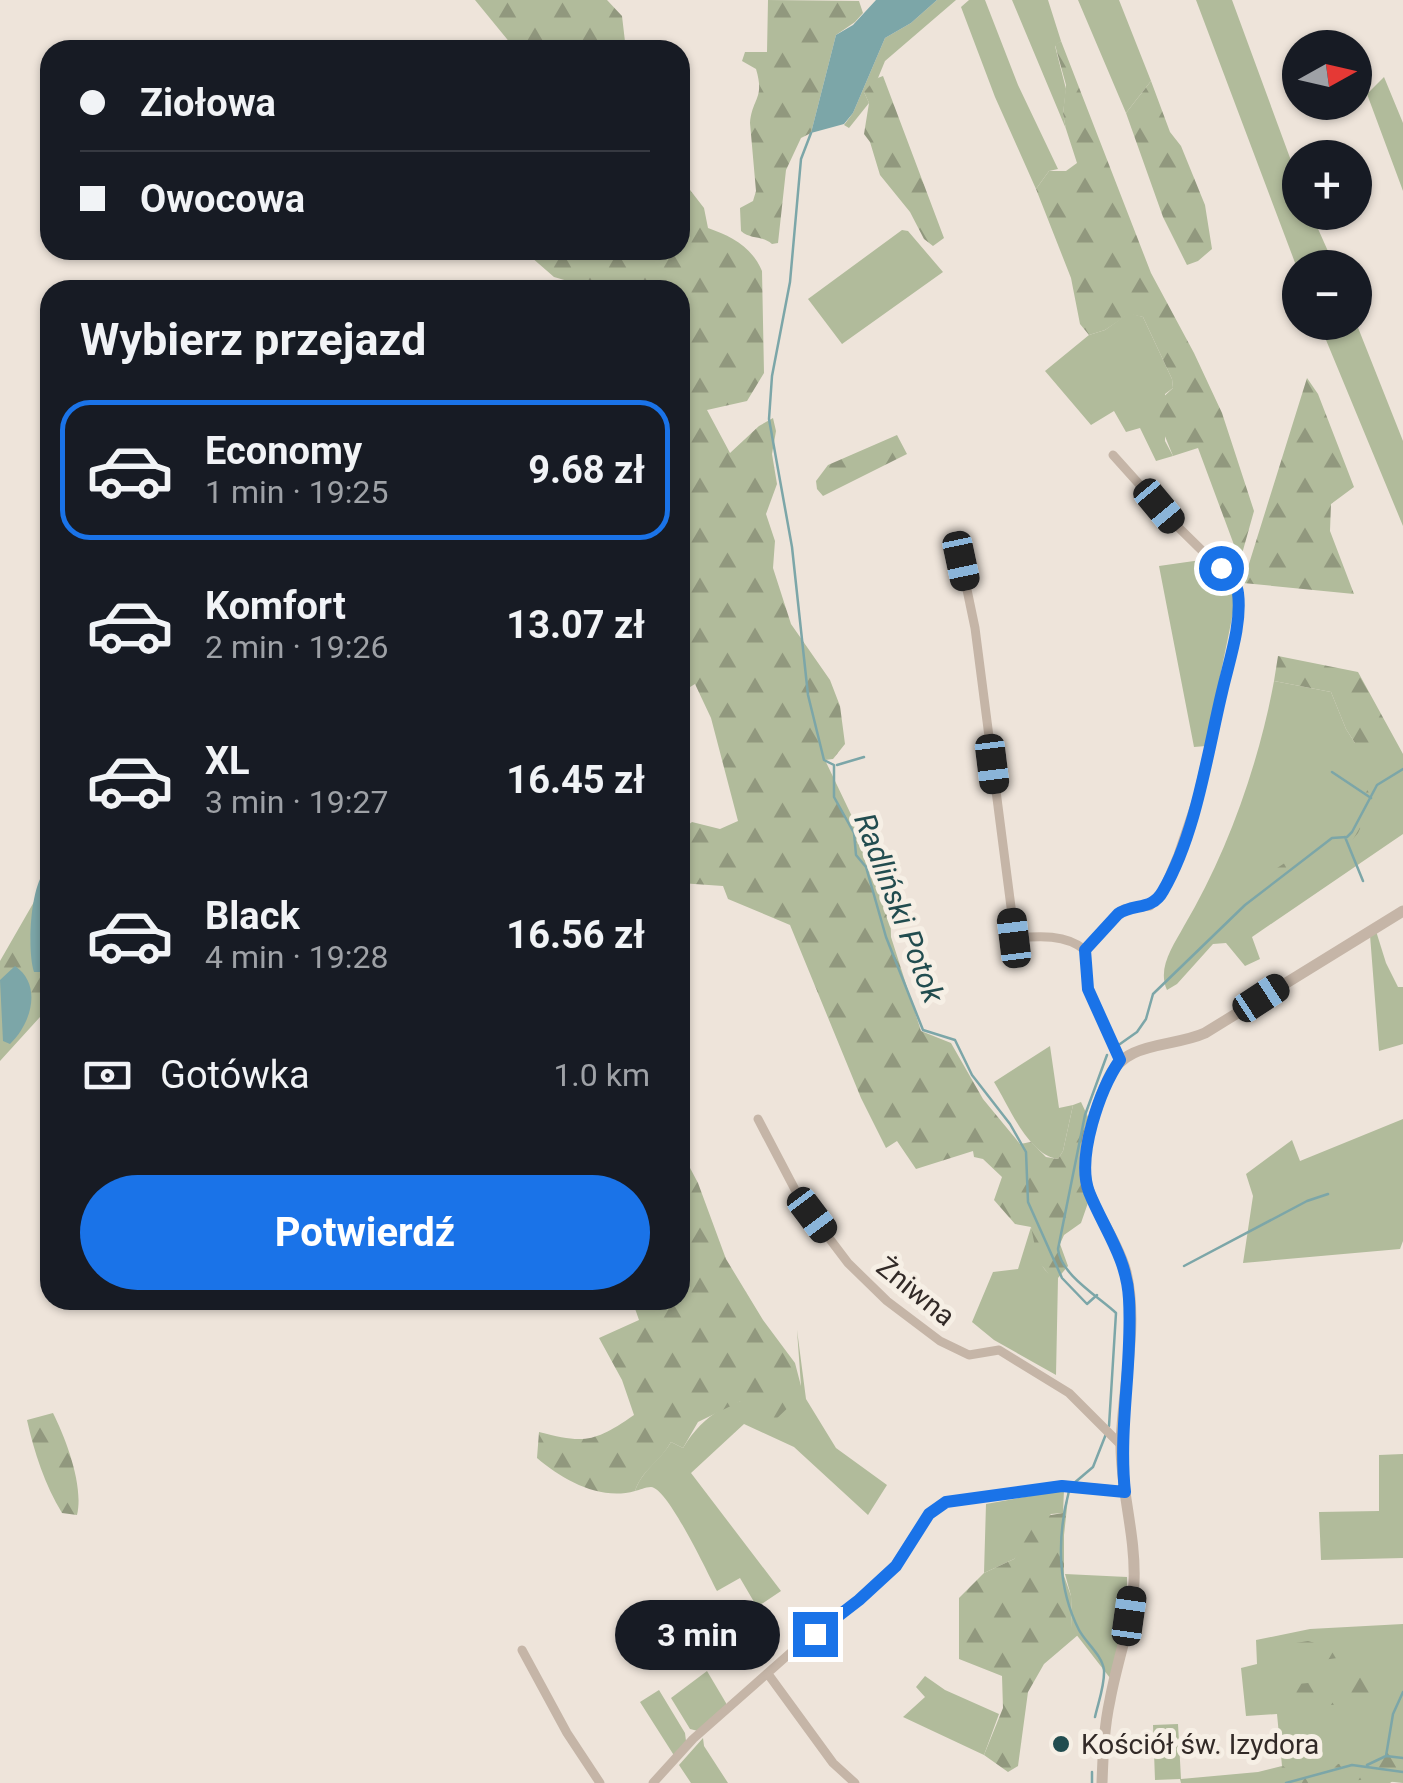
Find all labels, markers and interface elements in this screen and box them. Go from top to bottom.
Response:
north arrow [1282,30,1372,120]
map controls [1282,30,1372,340]
text: Ziołowa [140,81,276,125]
button: + [1282,140,1372,230]
text: Owocowa [140,177,305,221]
button: − [1282,250,1372,340]
text: Wybierz przejazd [80,313,426,366]
icon: car [85,425,175,515]
text: Economy [205,429,362,473]
text: 9.68 zł [528,448,645,492]
text: 1 min · 19:25 [205,473,388,511]
car [1128,473,1190,539]
car [940,529,982,593]
route start [1199,546,1244,591]
icon: car [85,580,175,670]
text: Komfort [205,584,346,628]
text: 13.07 zł [506,603,645,647]
text: 2 min · 19:26 [205,628,388,666]
car [973,732,1011,796]
icon: car [85,735,175,825]
text: XL [205,739,250,783]
text: 16.45 zł [506,758,645,802]
text: 3 min · 19:27 [205,783,388,821]
water label: Radliński Potok [847,808,952,1009]
icon: car [85,890,175,980]
text: Black [205,894,300,938]
car [995,906,1033,970]
text: 16.56 zł [506,913,645,957]
text: 4 min · 19:28 [205,938,388,976]
car [1228,969,1294,1027]
icon: cash [80,1048,135,1103]
text: Gotówka [160,1053,310,1097]
text: 1.0 km [553,1056,650,1094]
button: Potwierdź [80,1175,650,1290]
car [782,1182,842,1248]
street label: Żniwna [870,1250,961,1333]
car [1110,1584,1148,1648]
callout: 3 min [615,1599,780,1669]
route end [793,1612,838,1657]
text: 3 min [657,1616,738,1654]
place label: Kościół św. Izydora [1081,1728,1319,1761]
marker: Kościół św. Izydora [1050,1733,1072,1755]

